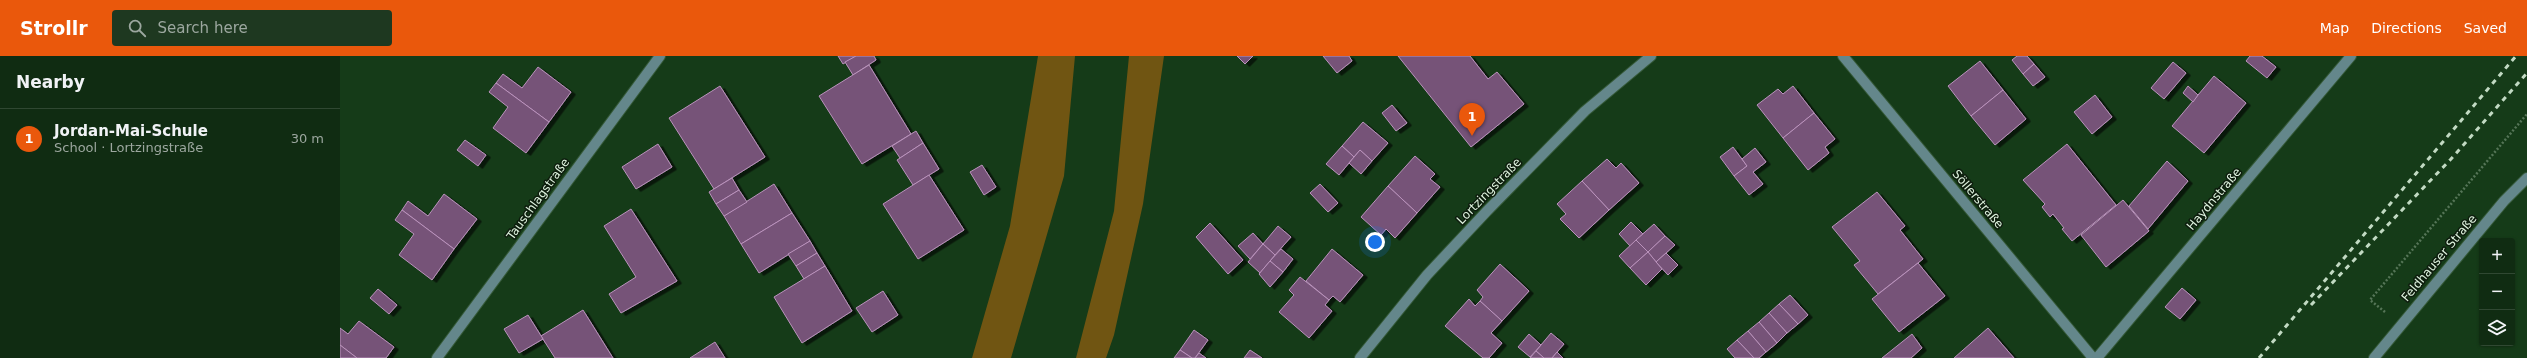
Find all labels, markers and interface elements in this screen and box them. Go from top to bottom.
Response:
search box [112,10,392,46]
text: Strollr [20,17,88,39]
icon: search [126,17,148,39]
text: Search here [158,19,248,37]
text: Map [2320,20,2349,36]
text: Directions [2371,20,2442,36]
text: Saved [2464,20,2507,36]
text: Nearby [16,72,85,92]
pin: 1 [1459,103,1485,136]
text: Jordan-Mai-Schule [54,122,208,140]
text: 1 [24,131,34,146]
text: 30 m [291,131,324,146]
text: School · Lortzingstraße [54,140,203,155]
street label: Lortzingstraße [1454,155,1524,227]
street label: Tauschlagstraße [503,156,572,243]
street label: Haydnstraße [2184,165,2244,233]
street label: Söllerstraße [1949,167,2007,231]
street label: Feldhauser Straße [2399,212,2479,304]
your location [1365,232,1385,252]
map controls [2479,238,2515,346]
button: + [2479,238,2515,274]
button: − [2479,274,2515,310]
button: layers [2479,310,2515,346]

